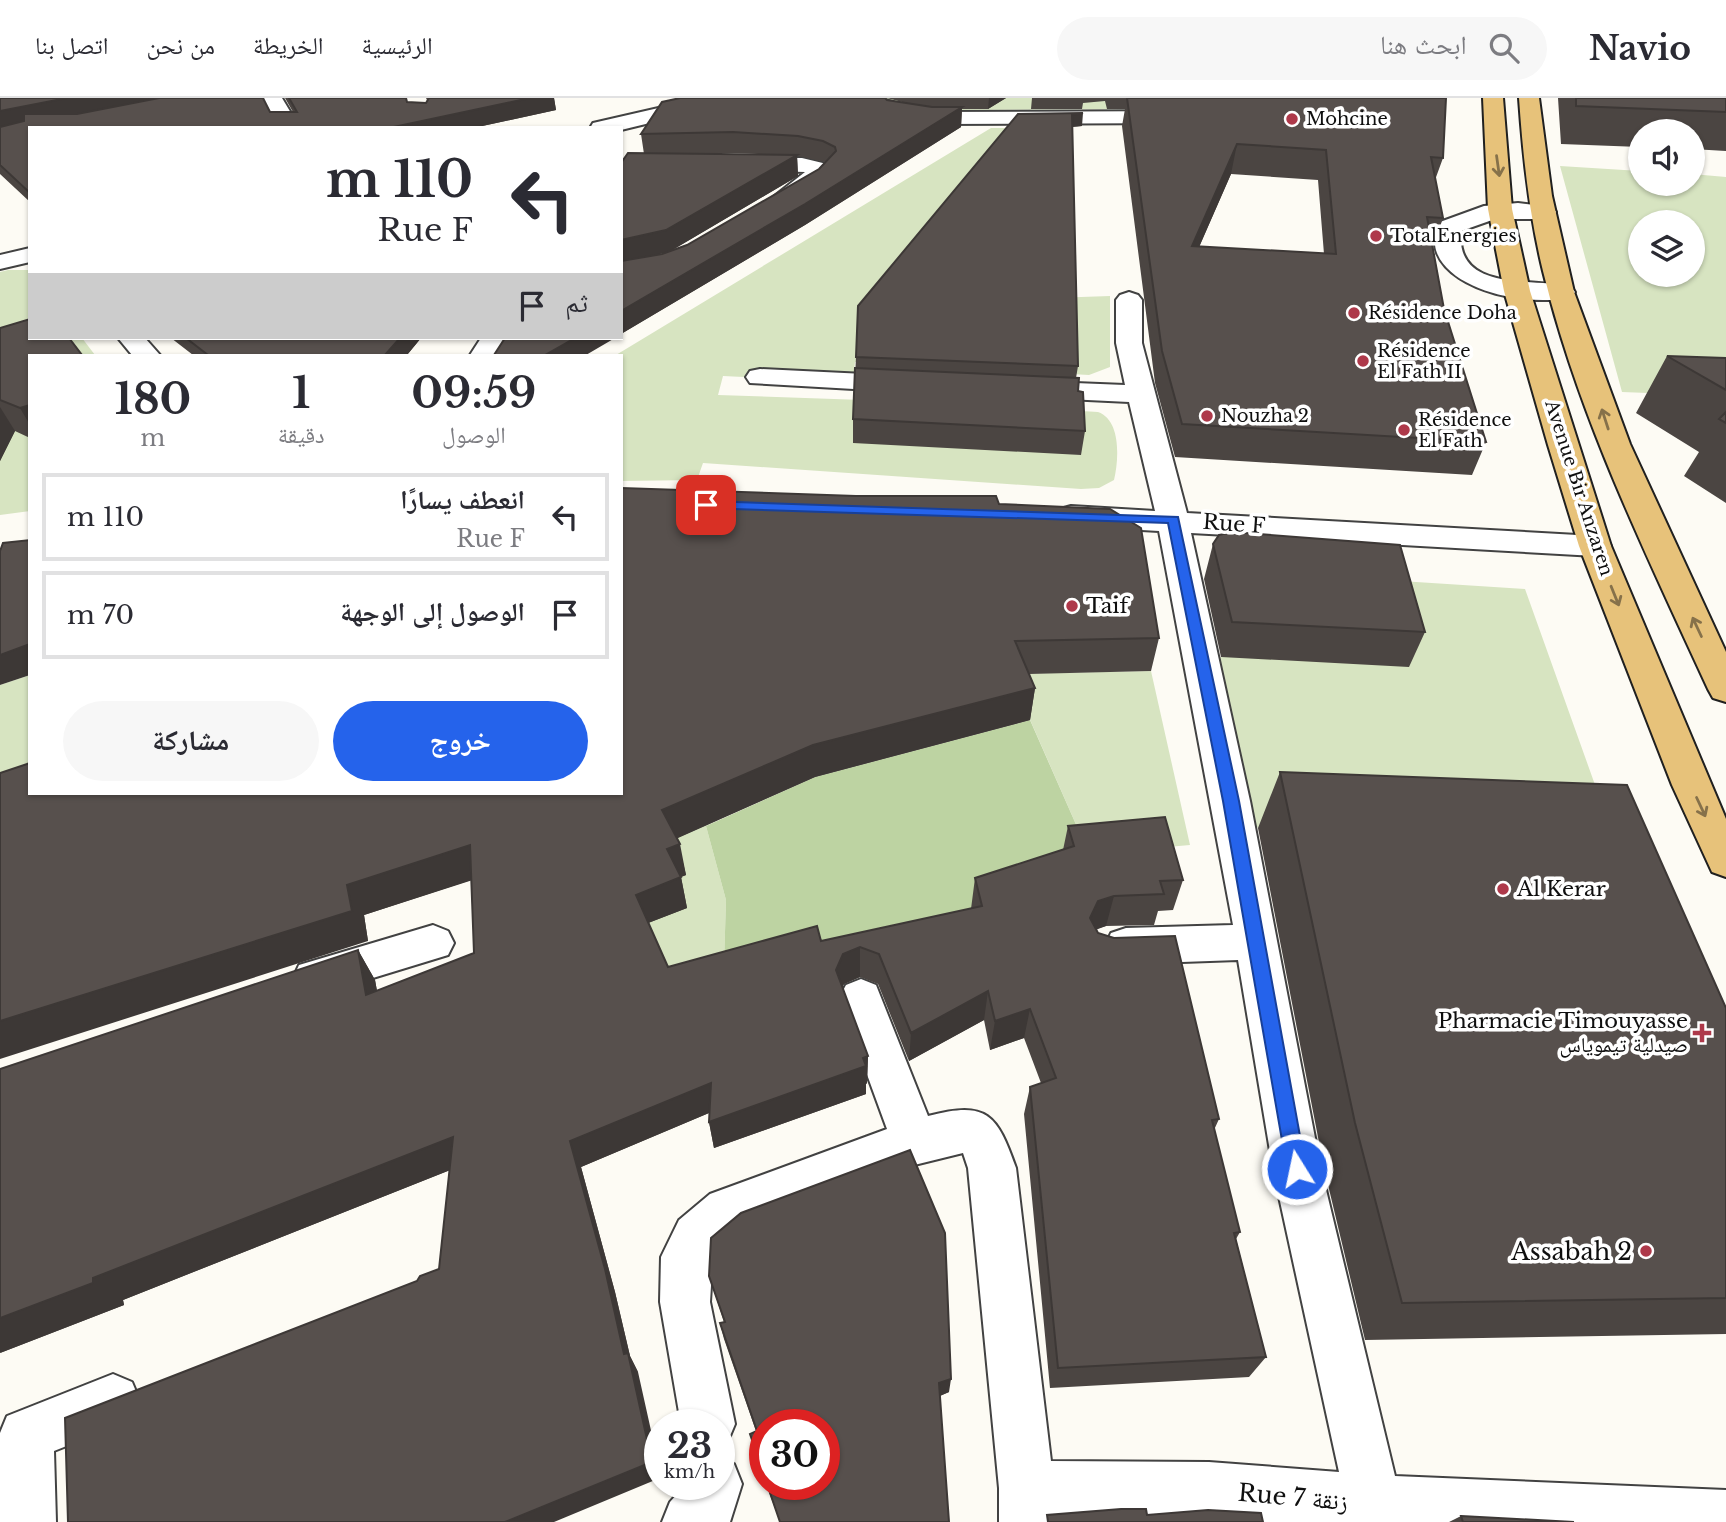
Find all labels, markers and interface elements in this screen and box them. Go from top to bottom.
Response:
search box [1057,17,1547,80]
text: Navio [1589,28,1691,69]
text: ابحث هنا [1380,29,1467,61]
icon: search [1485,29,1523,67]
text: اتصل بنا [35,31,108,60]
text: من نحن [146,31,215,60]
text: الخريطة [253,31,324,60]
text: الرئيسية [362,31,433,60]
place label: Mohcine [1306,108,1388,130]
marker: Mohcine [1284,111,1300,127]
map controls [1628,119,1705,287]
button: sound [1628,119,1705,196]
text: 110 m [326,149,473,210]
icon: left [497,154,588,245]
one-way arrow [1492,154,1505,177]
text: Rue F [377,210,473,250]
button: layers [1628,210,1705,287]
place label: TotalEnergies [1390,225,1517,247]
marker: TotalEnergies [1368,228,1384,244]
icon: arrive [513,287,551,325]
text: ثم [565,287,588,319]
place label: Résidence Doha [1368,302,1517,324]
marker: Résidence Doha [1346,305,1362,321]
place label: Résidence El Fath II [1377,340,1471,383]
marker: Résidence El Fath II [1355,353,1371,369]
text: 1 [292,367,310,419]
text: 09:59 [411,367,536,419]
text: 180 [115,373,191,425]
street label: Avenue Bir Anzaren [1540,396,1618,579]
place label: Nouzha 2 [1221,405,1309,427]
marker: Nouzha 2 [1199,408,1215,424]
place label: Résidence El Fath [1418,409,1512,452]
one-way arrow [1598,409,1610,431]
text: دقيقة [278,421,325,449]
text: الوصول [442,421,506,449]
marker: Résidence El Fath [1396,422,1412,438]
text: m [141,424,165,452]
pin [676,475,736,535]
text: انعطف يسارًا [400,484,525,516]
icon: arrive [687,486,725,524]
icon: left [546,498,584,536]
text: 110 m [67,501,144,533]
street label: Rue F [1202,509,1266,539]
text: Rue F [456,525,525,553]
one-way arrow [1610,585,1623,607]
place label: Taif [1086,593,1130,619]
text: الوصول إلى الوجهة [340,596,525,628]
icon: arrive [546,596,584,634]
marker: Taif [1064,598,1080,614]
text: 70 m [67,599,134,631]
one-way arrow [1690,617,1703,638]
button: مشاركة [63,701,319,781]
button: خروج [333,701,588,781]
one-way arrow [1695,796,1708,817]
place label: Al Kerar [1516,876,1606,902]
marker: Al Kerar [1495,881,1511,897]
place label: Pharmacie Timouyasse صيدلية تيموياس [1438,1008,1688,1058]
marker: Pharmacie Timouyasse صيدلية تيموياس [1694,1025,1710,1041]
position arrow [1260,1132,1334,1206]
place label: Assabah 2 [1510,1237,1632,1266]
marker: Assabah 2 [1638,1243,1654,1259]
speed limit sign: 30 [749,1409,840,1500]
text: 23 [667,1424,712,1467]
text: km/h [664,1461,715,1483]
street label: Rue 7 زنقة [1237,1478,1349,1516]

